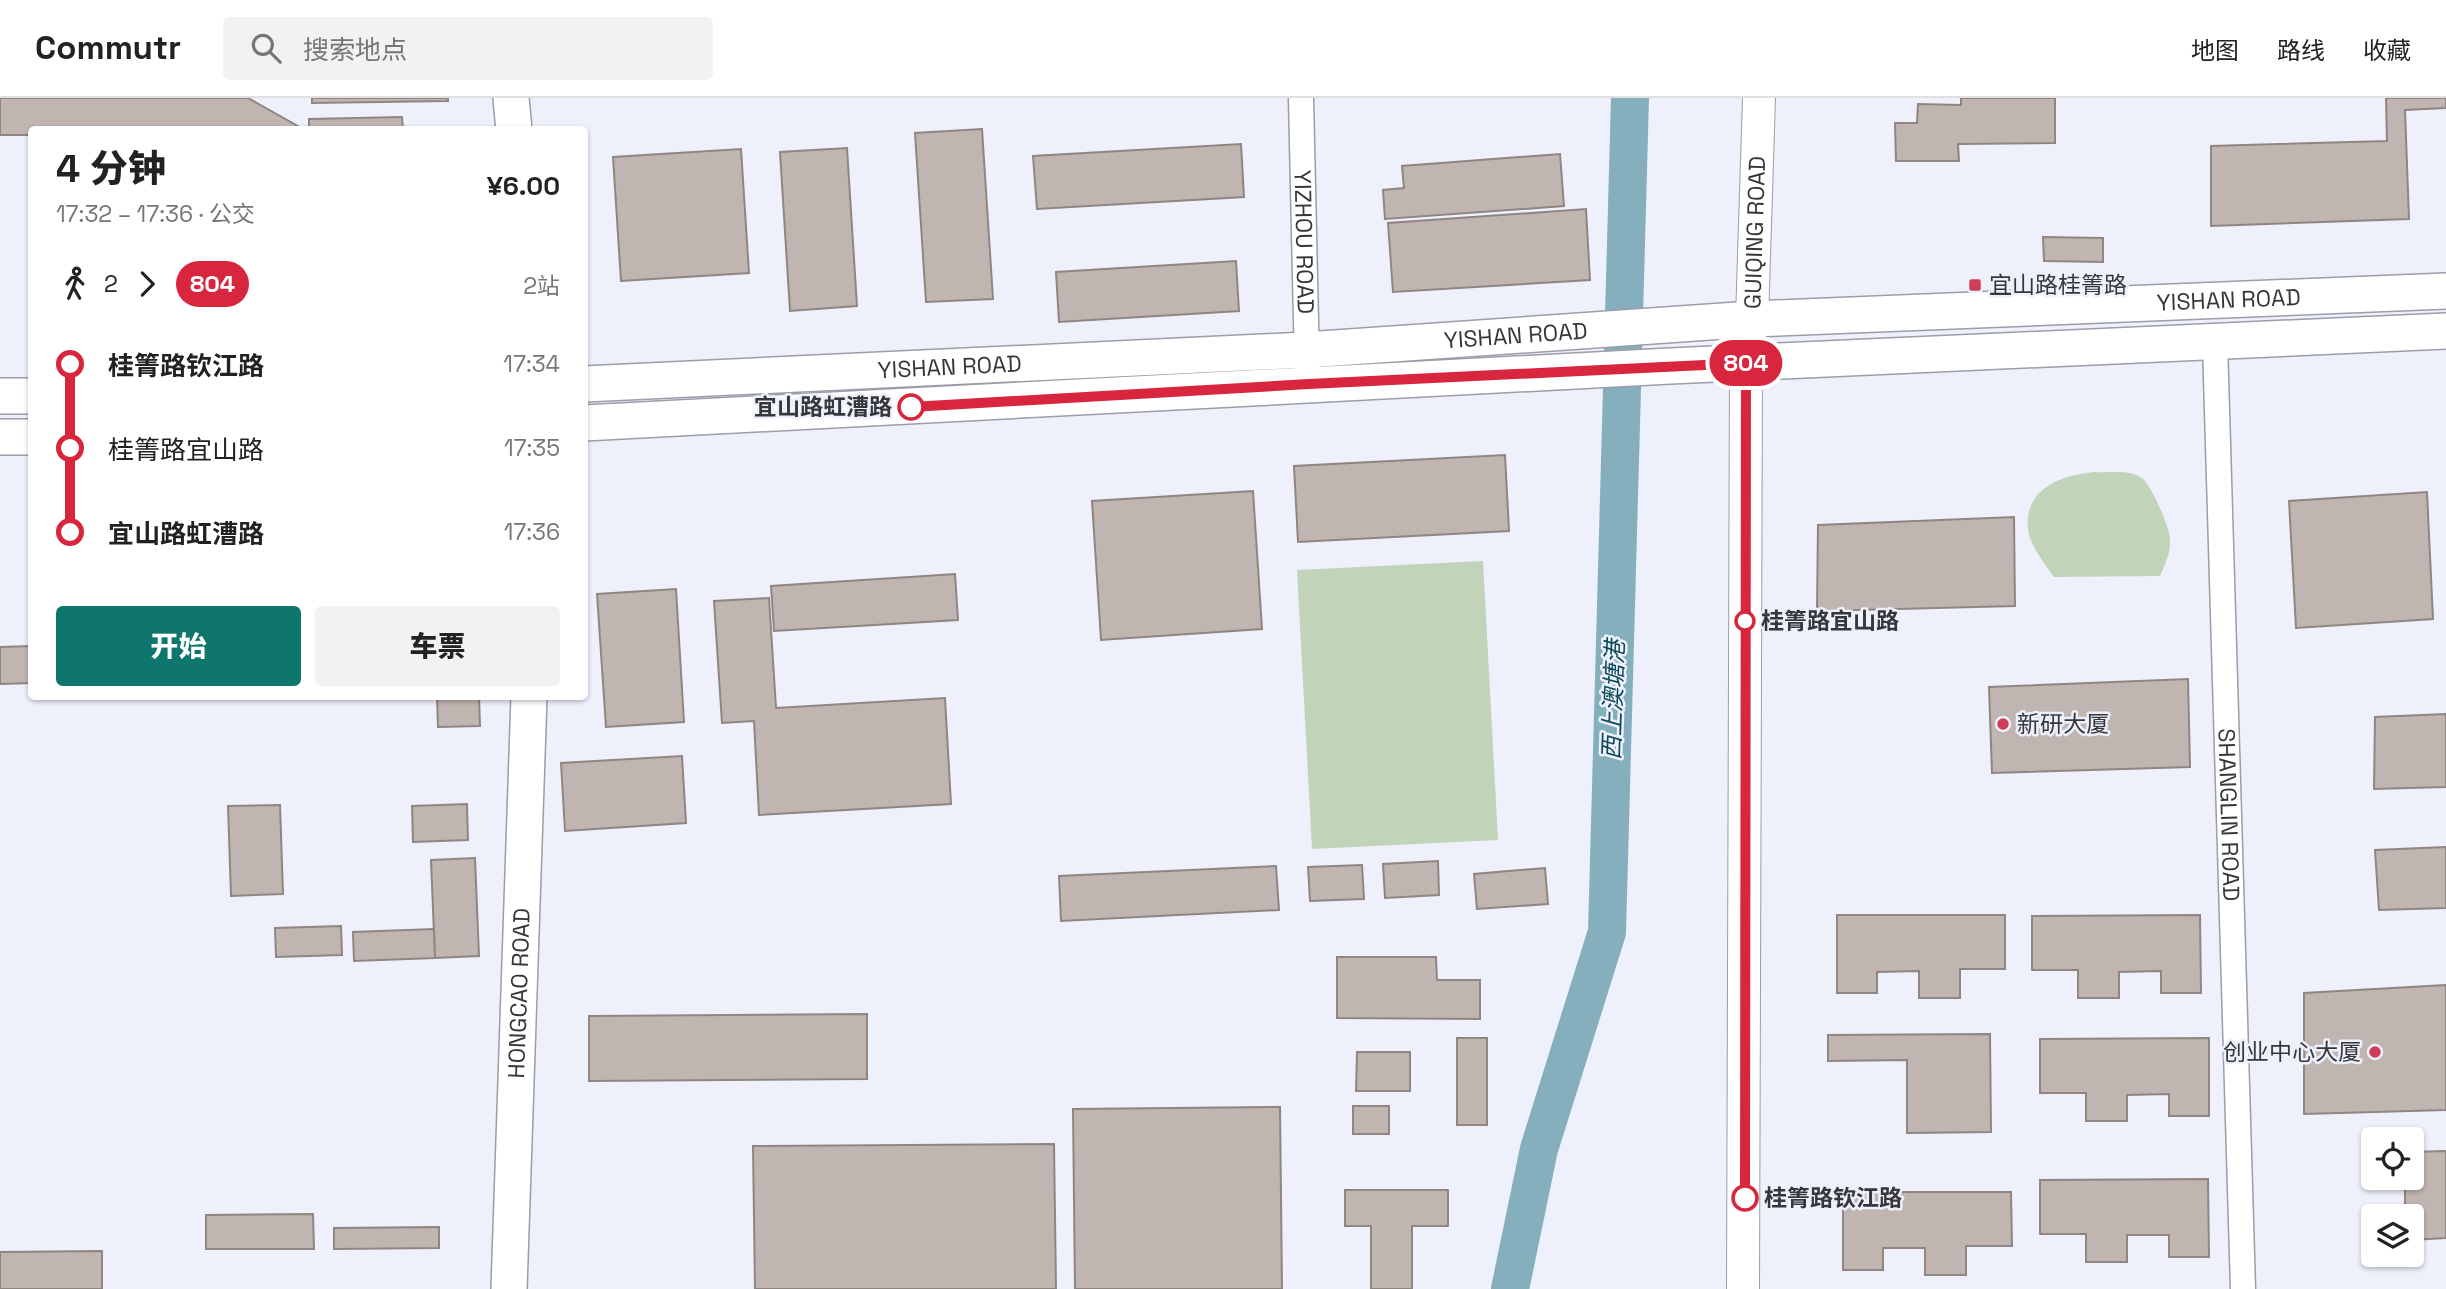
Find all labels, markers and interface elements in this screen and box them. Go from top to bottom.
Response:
search box [223,17,713,80]
text: Commutr [35,27,181,69]
icon: search [247,29,285,67]
text: 搜索地点 [303,33,407,67]
text: 地图 [2191,35,2239,66]
text: 路线 [2277,35,2325,66]
text: 收藏 [2363,35,2411,66]
text: 4 分钟 [56,145,166,193]
street label: GUIQING ROAD [1737,156,1772,309]
text: ¥6.00 [487,169,560,203]
street label: YIZHOU ROAD [1288,170,1321,314]
text: 17:32 – 17:36 · 公交 [56,199,255,229]
icon: walk [56,265,94,303]
icon: forward [128,265,166,303]
text: 804 [190,268,235,299]
text: 2 [104,269,118,299]
place label: 宜山路桂箐路 [1989,270,2127,300]
text: 2站 [523,271,560,301]
marker: 宜山路桂箐路 [1967,277,1983,293]
street label: YISHAN ROAD [2156,282,2301,318]
street label: YISHAN ROAD [1443,315,1589,355]
line badge: 804 [1706,340,1786,386]
text: 804 [1723,347,1769,378]
street label: YISHAN ROAD [877,348,1022,385]
text: 桂箐路钦江路 [108,349,264,383]
text: 17:34 [503,349,560,379]
place label: 宜山路虹漕路 [754,392,892,422]
marker: 宜山路虹漕路 [898,394,924,420]
text: 桂箐路宜山路 [108,433,264,467]
text: 17:35 [504,433,560,463]
text: 宜山路虹漕路 [108,517,264,551]
text: 17:36 [504,517,560,547]
button: 开始 [56,606,301,686]
button: 车票 [315,606,560,686]
place label: 桂箐路宜山路 [1761,606,1899,636]
marker: 桂箐路宜山路 [1735,611,1755,631]
water label: 西上澳塘港 [1595,636,1631,761]
place label: 新研大厦 [2017,709,2109,739]
marker: 新研大厦 [1995,716,2011,732]
street label: SHANGLIN ROAD [2211,728,2247,902]
street label: HONGCAO ROAD [501,907,537,1079]
place label: 创业中心大厦 [2223,1037,2361,1067]
marker: 创业中心大厦 [2367,1044,2383,1060]
map controls [2361,1127,2424,1267]
button: locate [2361,1127,2424,1190]
place label: 桂箐路钦江路 [1764,1183,1902,1213]
marker: 桂箐路钦江路 [1732,1185,1758,1211]
button: layers [2361,1204,2424,1267]

